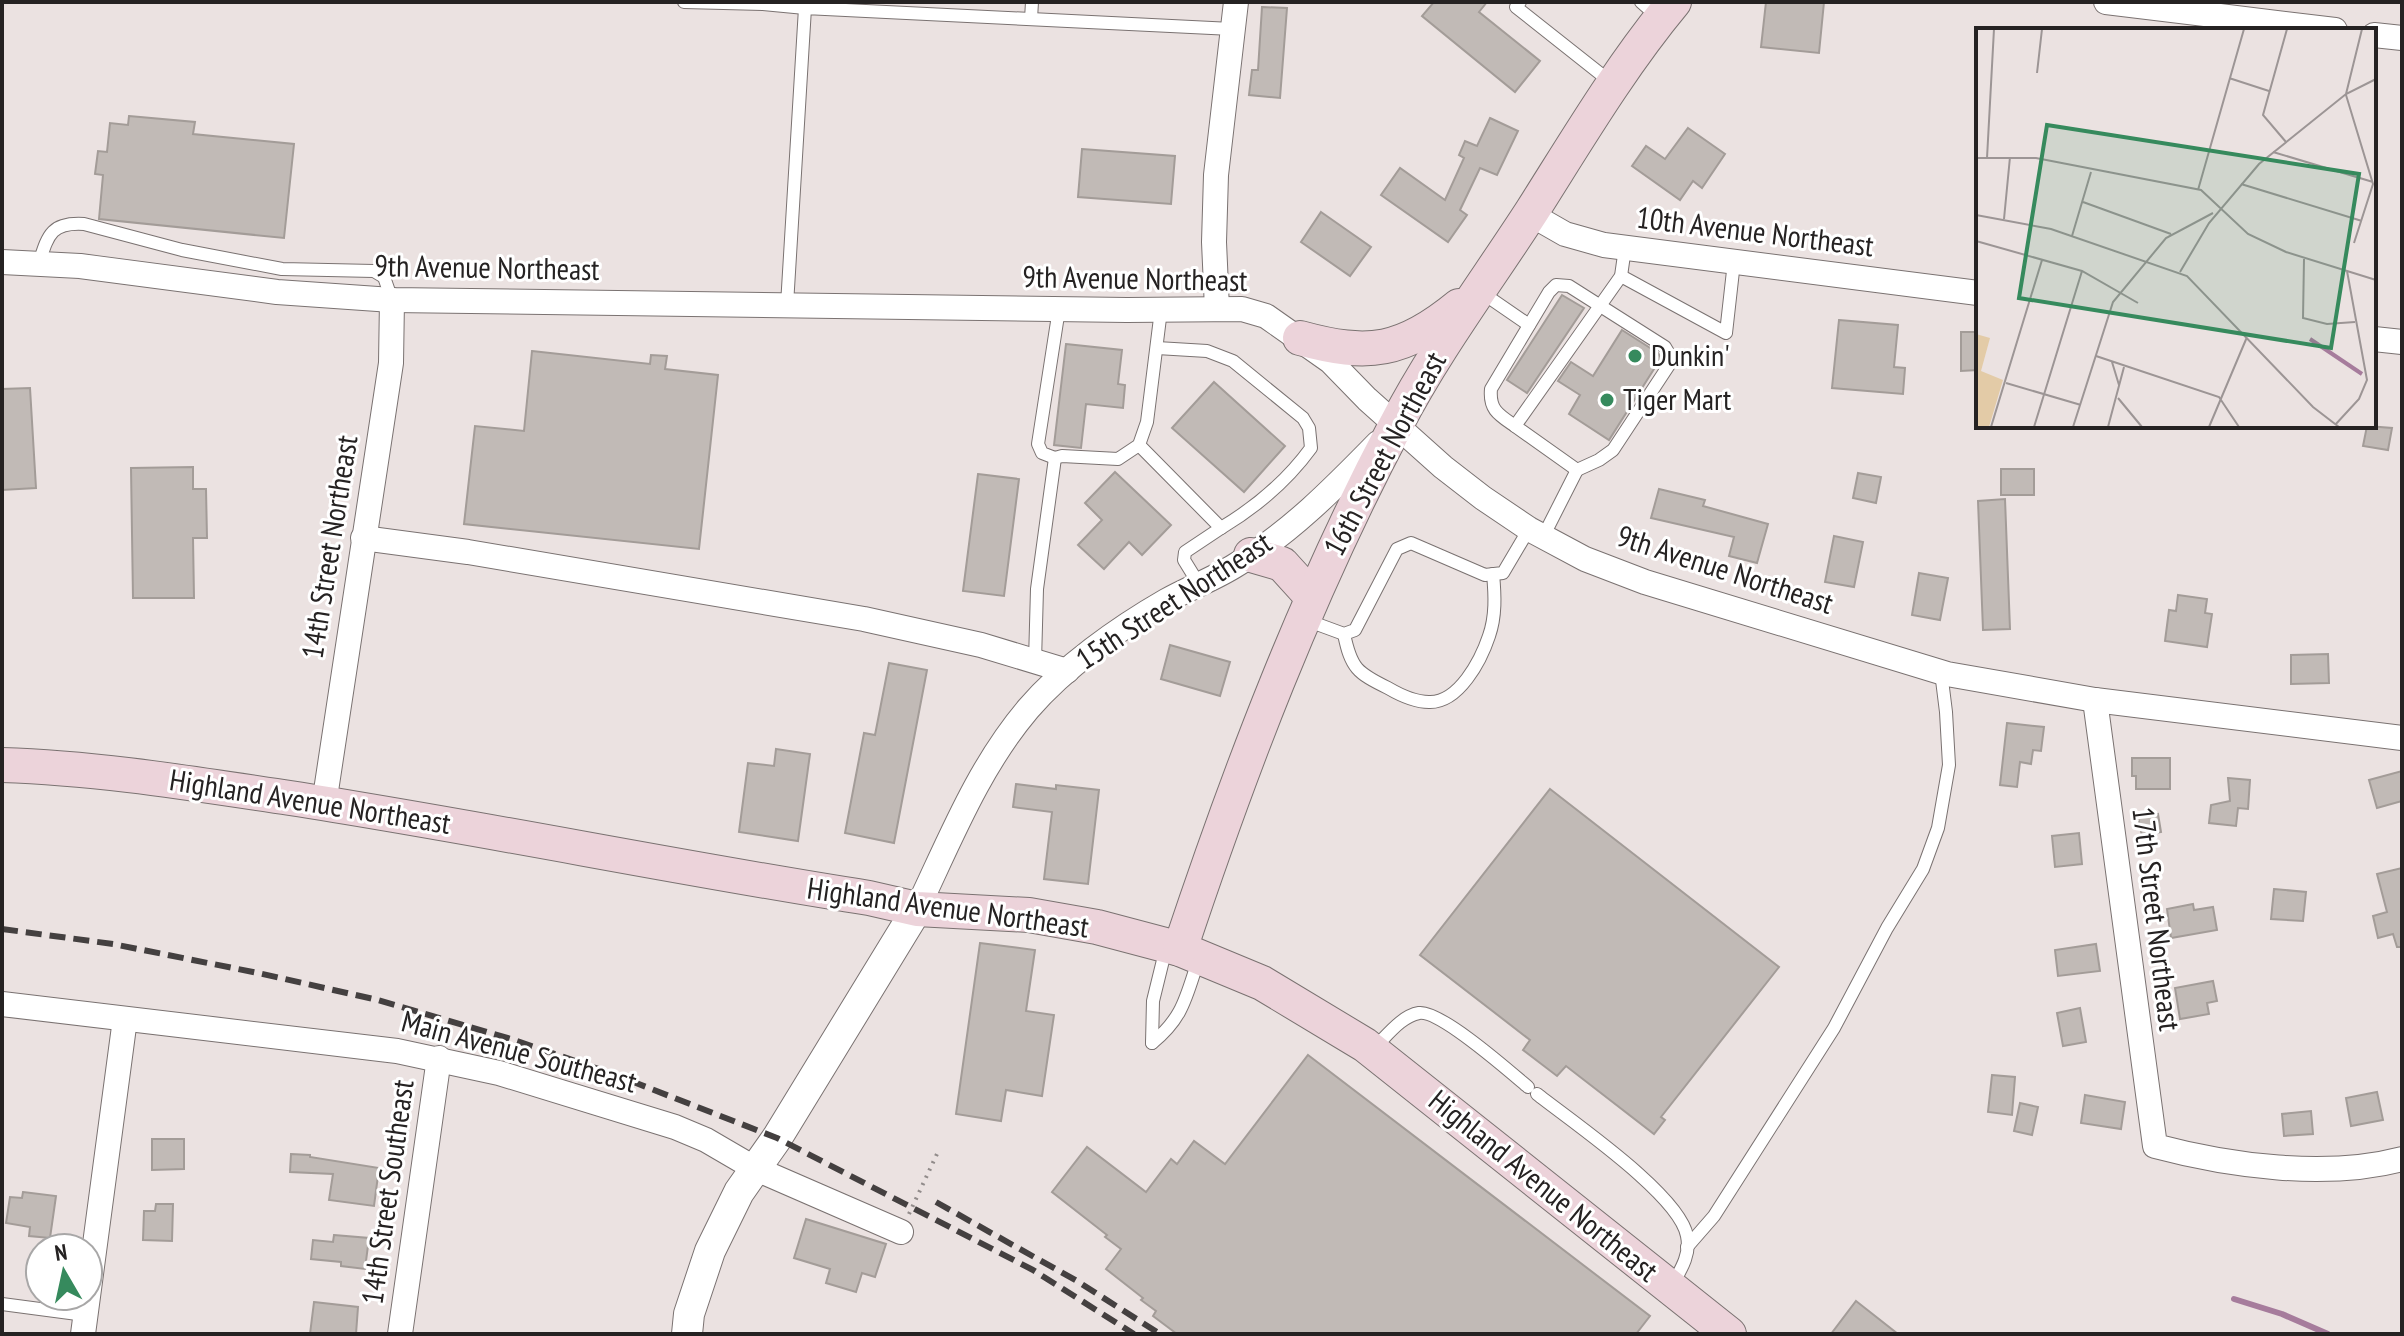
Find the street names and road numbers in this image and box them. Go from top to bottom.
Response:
street label: 10th Avenue Northeast [1634,197,1877,264]
street label: 9th Avenue Northeast [374,245,601,288]
street label: 9th Avenue Northeast [1022,256,1249,299]
street label: 16th Street Northeast [1314,344,1454,562]
street label: 14th Street Northeast [292,432,366,661]
street label: 9th Avenue Northeast [1612,515,1839,622]
street label: 15th Street Northeast [1068,522,1279,678]
street label: Highland Avenue Northeast [167,759,454,842]
street label: 17th Street Northeast [2124,805,2191,1034]
street label: Highland Avenue Northeast [805,867,1092,946]
street label: Main Avenue Southeast [398,1000,642,1101]
street label: 14th Street Southeast [351,1076,422,1307]
street label: Highland Avenue Northeast [1421,1080,1667,1290]

